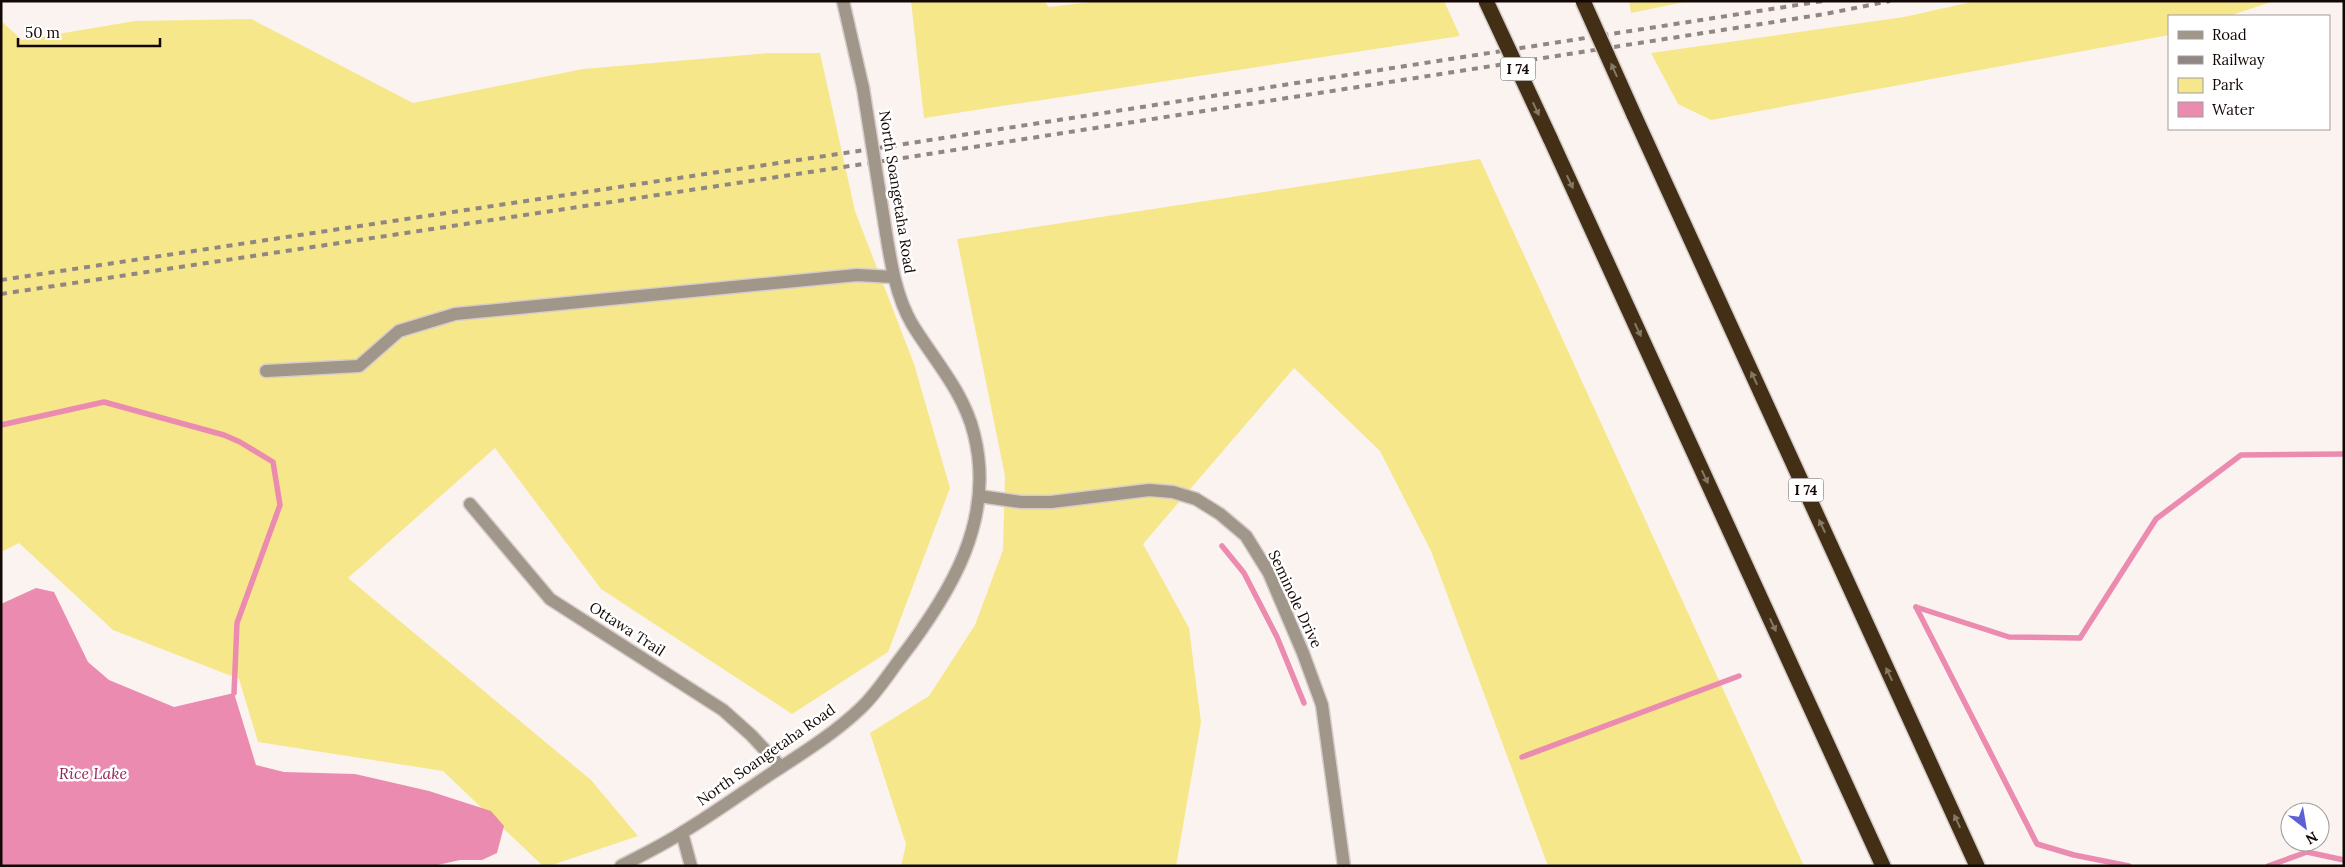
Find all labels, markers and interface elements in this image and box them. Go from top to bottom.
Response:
scale bar [18,15,160,47]
legend [2168,15,2330,130]
text: 50 m [25,23,60,42]
text: Road [2212,25,2247,44]
text: Railway [2212,50,2265,69]
road number: I 74 [1500,58,1536,80]
one-way arrow [1610,63,1618,77]
text: Park [2212,75,2243,94]
text: Water [2212,100,2255,119]
one-way arrow [1533,102,1541,116]
street label: North Soangetaha Road [875,109,920,275]
one-way arrow [1566,175,1574,189]
one-way arrow [1634,323,1642,337]
one-way arrow [1750,371,1758,385]
one-way arrow [1701,470,1710,485]
road number: I 74 [1788,478,1824,502]
one-way arrow [1818,519,1826,533]
street label: Seminole Drive [1264,547,1326,651]
street label: Ottawa Trail [586,597,669,660]
one-way arrow [1769,618,1777,632]
one-way arrow [1885,667,1893,681]
street label: North Soangetaha Road [693,700,839,810]
water label: Rice Lake [59,763,128,783]
north arrow [2280,802,2330,852]
one-way arrow [1953,814,1961,828]
text: N [2302,828,2321,849]

